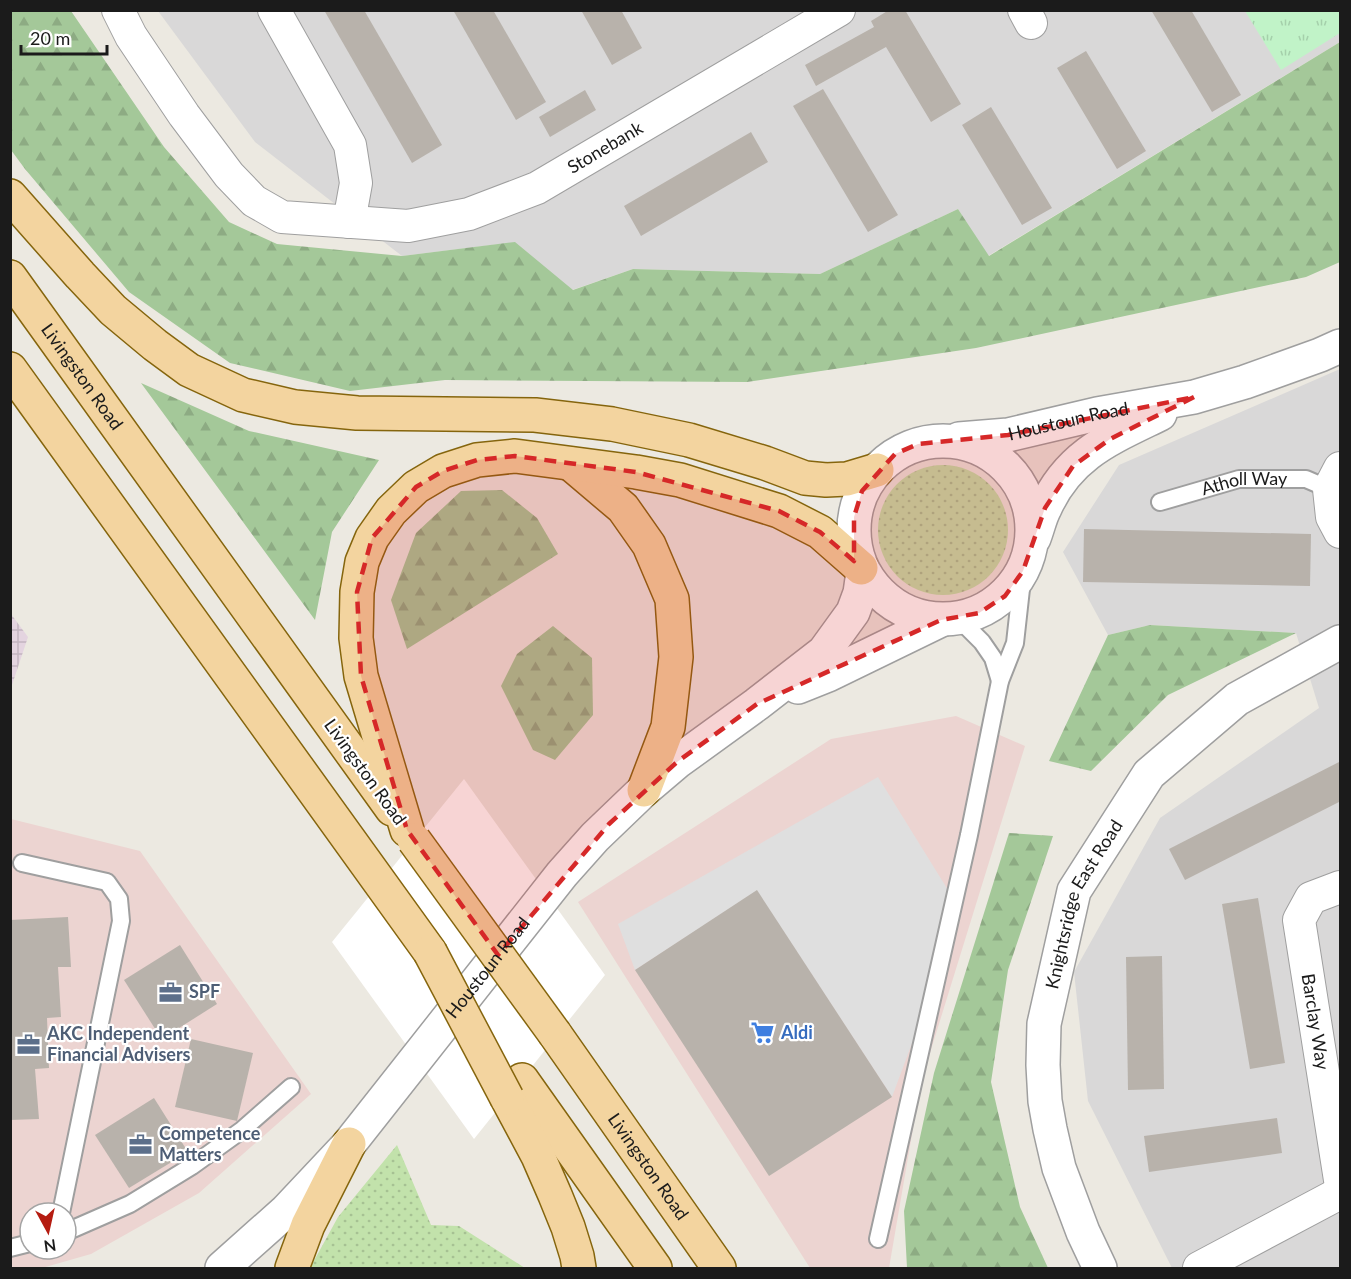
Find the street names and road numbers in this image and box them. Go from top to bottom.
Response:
street label: Stonebank [563,116,647,178]
street label: Livingston Road [37,319,128,434]
street label: Houstoun Road [1006,397,1130,445]
street label: Atholl Way [1198,467,1288,499]
street label: Livingston Road [320,714,412,829]
street label: Knightsridge East Road [1040,815,1127,991]
street label: Houstoun Road [440,912,534,1022]
street label: Barclay Way [1298,972,1335,1072]
street label: Livingston Road [604,1108,694,1224]

